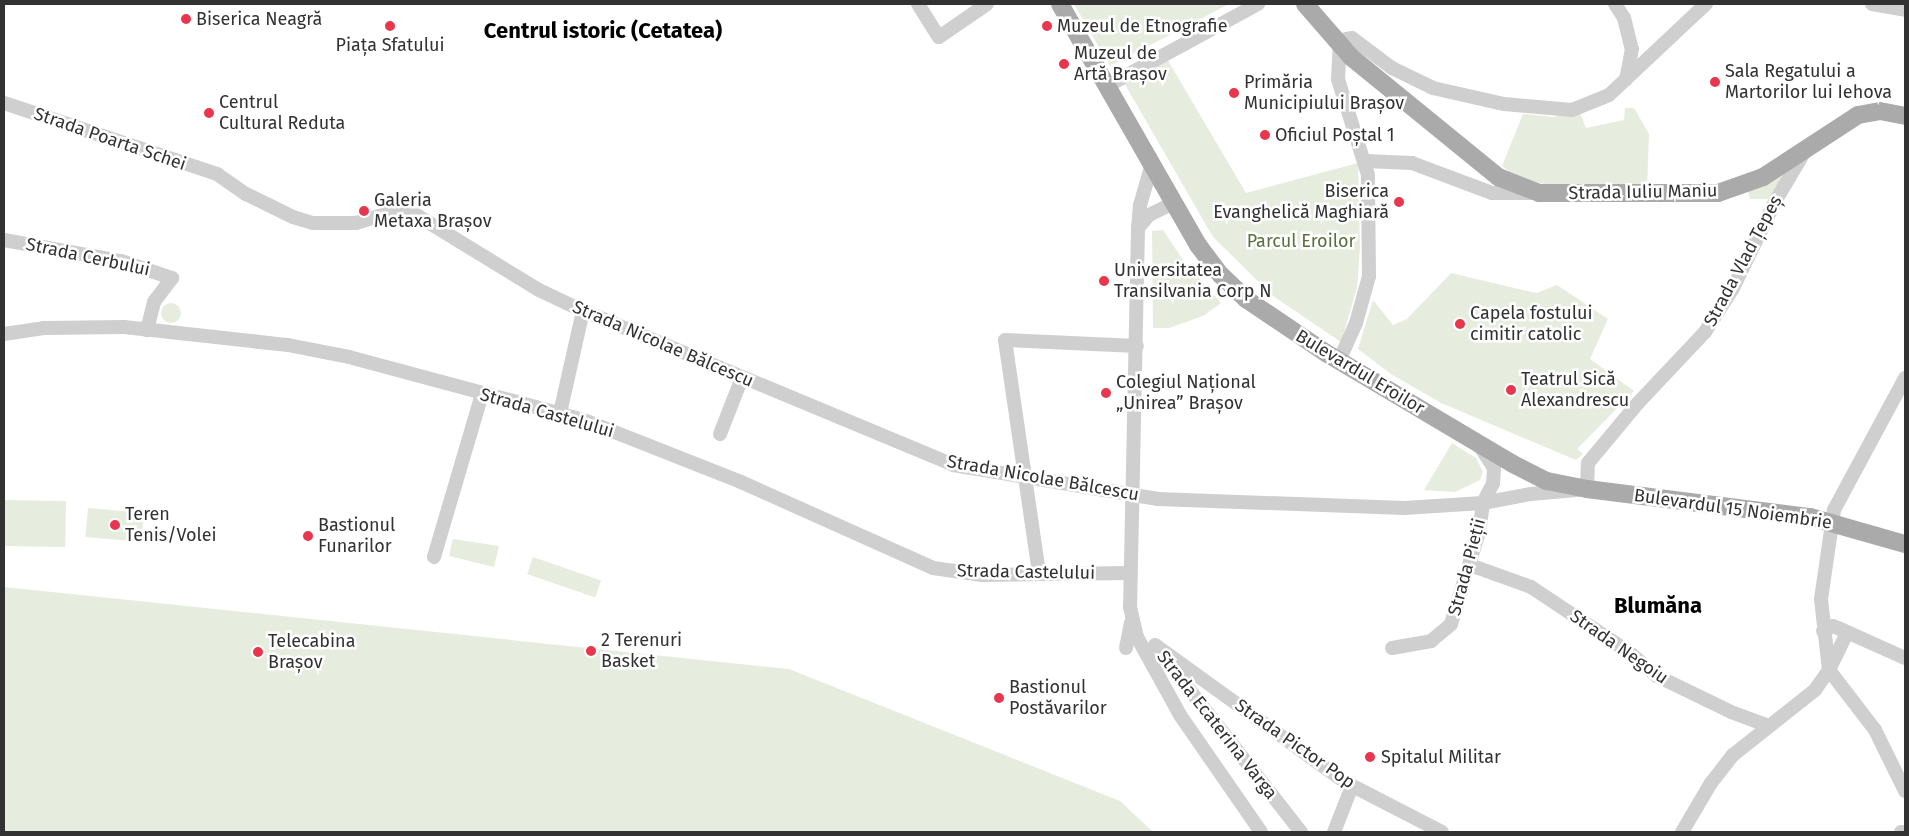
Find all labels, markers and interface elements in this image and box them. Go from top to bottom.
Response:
place label: Biserica Neagră [196,8,322,30]
marker: Biserica Neagră [180,13,192,25]
place label: Muzeul de Etnografie [1057,15,1227,37]
district label: Centrul istoric (Cetatea) [484,18,722,44]
marker: Piața Sfatului [384,20,396,32]
marker: Muzeul de Etnografie [1041,20,1053,32]
place label: Piața Sfatului [335,34,445,56]
place label: Muzeul de Artă Brașov [1074,43,1167,86]
marker: Muzeul de Artă Brașov [1058,58,1070,70]
place label: Sala Regatului a Martorilor lui Iehova [1725,61,1892,104]
place label: Primăria Municipiului Brașov [1244,72,1404,115]
marker: Sala Regatului a Martorilor lui Iehova [1709,76,1721,88]
marker: Primăria Municipiului Brașov [1228,87,1240,99]
place label: Centrul Cultural Reduta [219,92,345,134]
street label: Strada Poarta Schei [31,103,189,175]
marker: Centrul Cultural Reduta [203,107,215,119]
place label: Oficiul Poștal 1 [1275,124,1395,146]
marker: Oficiul Poștal 1 [1259,129,1271,141]
street label: Strada Iuliu Maniu [1568,180,1718,204]
place label: Biserica Evanghelică Maghiară [1213,181,1389,223]
place label: Galeria Metaxa Brașov [374,190,492,232]
street label: Strada Vlad Țepeș [1699,192,1787,330]
marker: Biserica Evanghelică Maghiară [1393,196,1405,208]
marker: Galeria Metaxa Brașov [358,205,370,217]
park label: Parcul Eroilor [1247,230,1355,252]
street label: Strada Cerbului [24,233,152,281]
place label: Universitatea Transilvania Corp N [1114,260,1271,302]
marker: Universitatea Transilvania Corp N [1098,275,1110,287]
street label: Strada Nicolae Bălcescu [569,296,757,392]
place label: Capela fostului cimitir catolic [1470,303,1593,346]
marker: Capela fostului cimitir catolic [1454,318,1466,330]
street label: Bulevardul Eroilor [1292,325,1428,419]
place label: Teatrul Sică Alexandrescu [1521,369,1629,412]
place label: Colegiul Național „Unirea” Brașov [1116,372,1256,414]
street label: Strada Castelului [478,384,616,442]
marker: Teatrul Sică Alexandrescu [1505,384,1517,396]
marker: Colegiul Național „Unirea” Brașov [1100,387,1112,399]
street label: Strada Nicolae Bălcescu [945,450,1141,506]
street label: Bulevardul 15 Noiembrie [1633,484,1833,534]
place label: Teren Tenis/Volei [125,504,217,546]
place label: Bastionul Funarilor [318,515,395,558]
street label: Strada Pieții [1444,516,1490,618]
marker: Teren Tenis/Volei [109,519,121,531]
marker: Bastionul Funarilor [302,530,314,542]
street label: Strada Castelului [957,560,1095,584]
district label: Blumăna [1614,593,1702,619]
street label: Strada Negoiu [1566,605,1672,689]
place label: 2 Terenuri Basket [601,630,682,672]
place label: Telecabina Brașov [268,631,355,674]
marker: 2 Terenuri Basket [585,645,597,657]
marker: Telecabina Brașov [252,646,264,658]
street label: Strada Ecaterina Varga [1152,646,1282,804]
place label: Bastionul Postăvarilor [1009,677,1107,720]
marker: Bastionul Postăvarilor [993,692,1005,704]
street label: Strada Pictor Pop [1231,695,1359,793]
place label: Spitalul Militar [1381,746,1501,768]
marker: Spitalul Militar [1363,750,1377,764]

